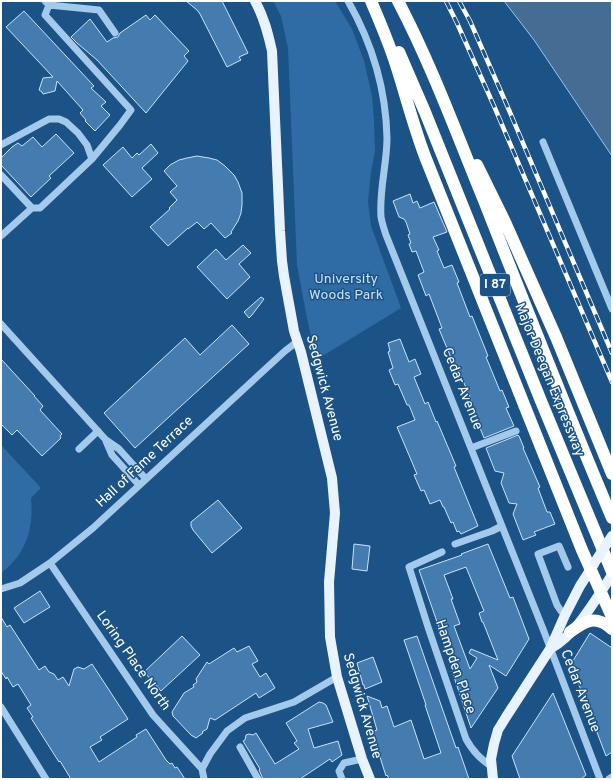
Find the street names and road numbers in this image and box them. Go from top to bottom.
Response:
road number: I 87 [480,274,510,296]
street label: Major Deegan Expressway [510,301,588,459]
street label: Sedgwick Avenue [302,333,346,443]
street label: Cedar Avenue [438,345,486,433]
street label: Hall of Fame Terrace [93,412,197,512]
street label: Loring Place North [92,608,174,714]
street label: Hampden Place [431,618,479,716]
street label: Cedar Avenue [556,647,604,735]
street label: Sedgwick Avenue [339,651,385,761]

